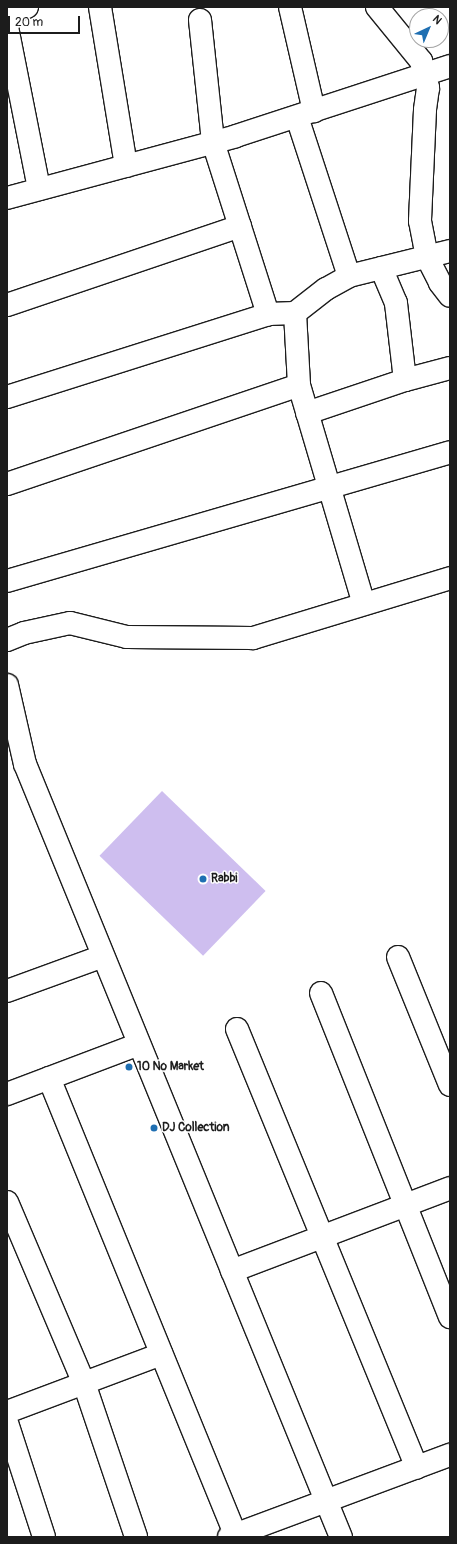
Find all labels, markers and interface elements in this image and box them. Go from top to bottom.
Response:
scale bar [10,8,82,34]
north arrow [409,8,449,48]
text: N [430,12,444,27]
text: 20 m [15,15,43,30]
place label: Rabbi [211,872,237,886]
marker: Rabbi [198,874,208,884]
place label: 10 No Market [137,1060,204,1074]
marker: 10 No Market [124,1062,134,1072]
place label: DJ Collection [162,1121,230,1135]
marker: DJ Collection [149,1123,159,1133]

